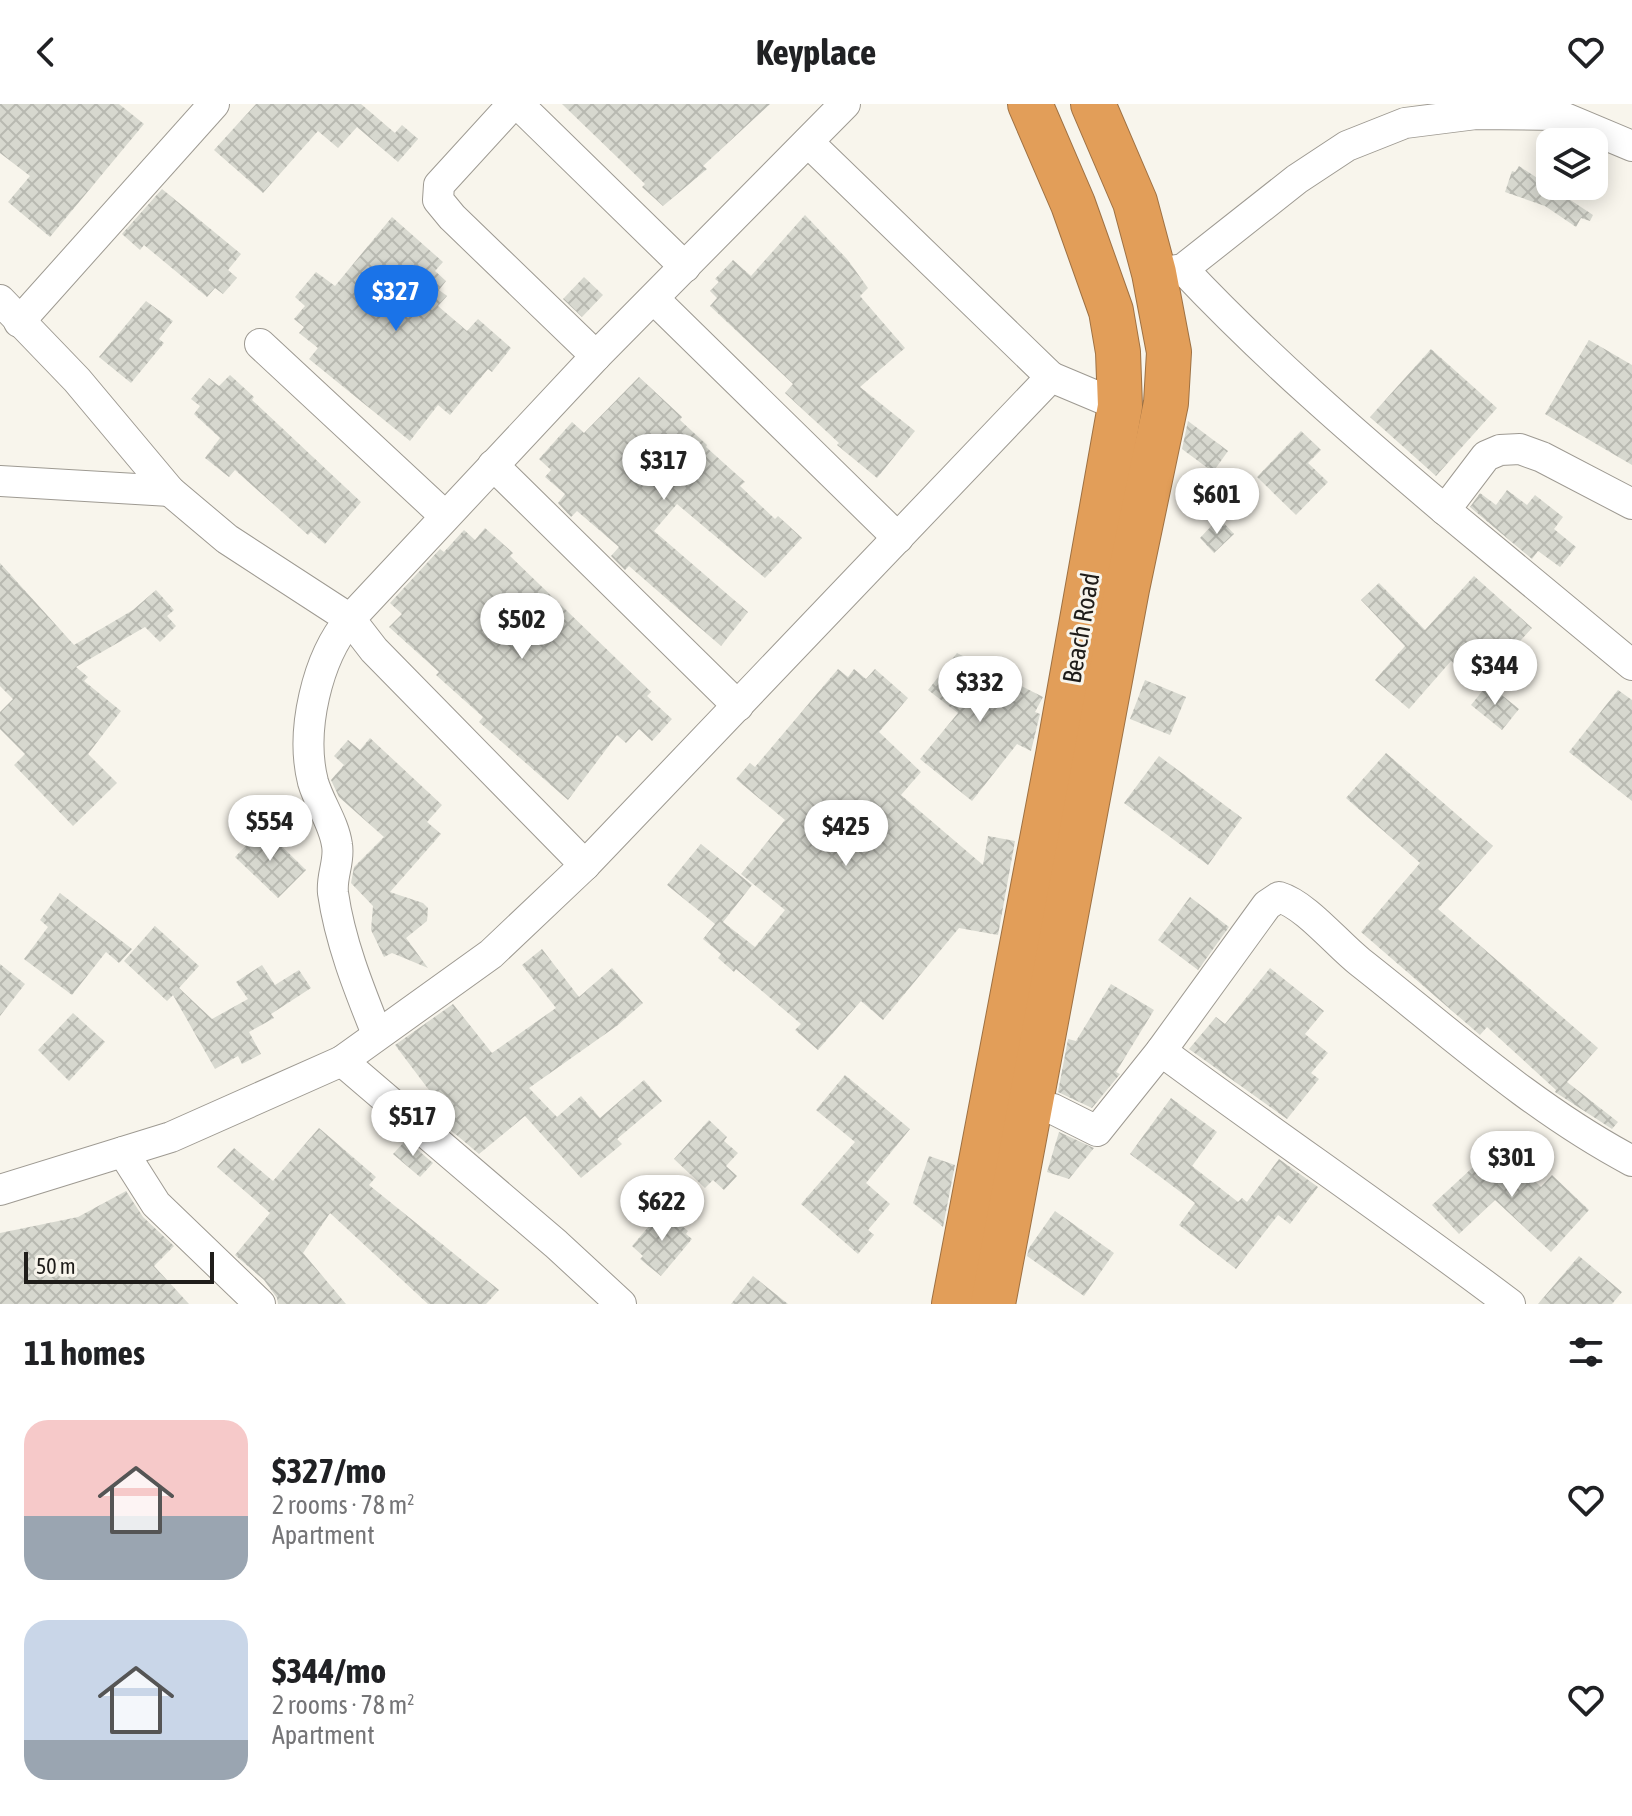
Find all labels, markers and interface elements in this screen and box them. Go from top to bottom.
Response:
icon: back [24,30,68,74]
icon: heart [1564,30,1608,74]
text: Keyplace [756,31,876,73]
map controls [1536,128,1608,200]
button: layers [1536,128,1608,200]
pin: $327 [349,265,443,333]
text: $327 [372,276,420,306]
pin: $317 [617,434,711,502]
text: $317 [640,445,688,475]
pin: $601 [1170,468,1264,536]
text: $601 [1193,479,1241,509]
street label: Beach Road [1057,570,1105,686]
pin: $502 [475,593,569,661]
text: $502 [498,604,546,634]
pin: $344 [1448,639,1542,707]
text: $344 [1471,650,1519,680]
pin: $332 [933,656,1027,724]
text: $332 [956,667,1004,697]
pin: $554 [223,795,317,863]
pin: $425 [799,800,893,868]
text: $554 [246,806,294,836]
text: $425 [822,811,870,841]
pin: $517 [366,1090,460,1158]
text: $517 [389,1101,437,1131]
pin: $301 [1465,1131,1559,1199]
text: $301 [1488,1142,1536,1172]
pin: $622 [615,1175,709,1243]
text: $622 [638,1186,686,1216]
scale bar [24,1248,214,1284]
text: 50 m [36,1253,76,1279]
icon: filters [1564,1330,1608,1374]
text: 11 homes [24,1333,145,1372]
text: $327/mo [272,1451,386,1490]
icon: home [88,1452,184,1548]
icon: heart [1564,1478,1608,1522]
text: 2 rooms · 78 m² [272,1490,414,1520]
text: Apartment [272,1520,375,1550]
text: $344/mo [272,1651,386,1690]
icon: home [88,1652,184,1748]
icon: heart [1564,1678,1608,1722]
text: 2 rooms · 78 m² [272,1690,414,1720]
text: Apartment [272,1720,375,1750]

